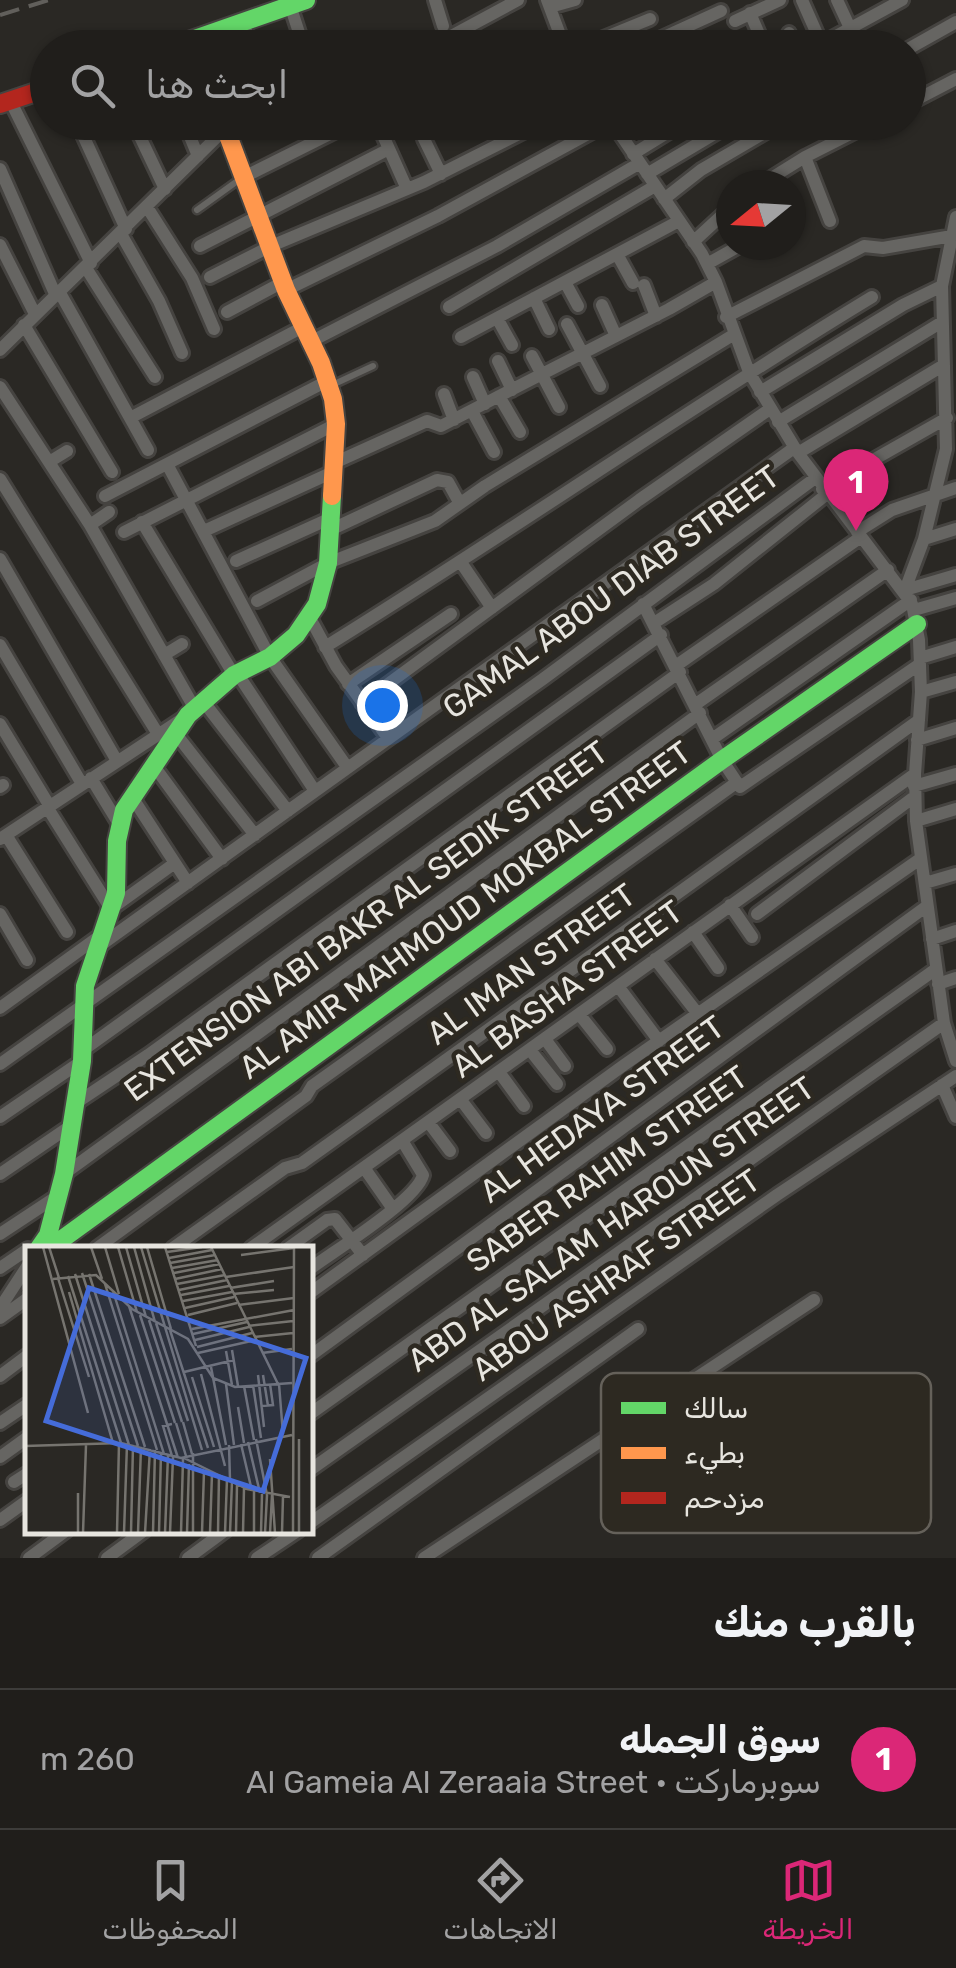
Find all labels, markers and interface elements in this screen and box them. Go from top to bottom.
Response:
search box [30,30,926,140]
icon: search [65,58,120,113]
text: ابحث هنا [145,62,288,108]
north arrow [716,170,806,260]
pin: 1 [824,448,888,531]
street label: GAMAL ABOU DIAB STREET [435,457,787,727]
your location [357,680,408,731]
street label: EXTENSION ABI BAKR AL SEDIK STREET [117,733,615,1109]
street label: AL AMIR MAHMOUD MOKBAL STREET [232,733,698,1087]
street label: AL IMAN STREET [419,876,643,1052]
street label: AL BASHA STREET [444,892,690,1086]
street label: AL HEDAYA STREET [472,1008,732,1210]
street label: SABER RAHIM STREET [459,1058,755,1280]
street label: ABD AL SALAM HAROUN STREET [400,1069,822,1379]
street label: ABOU ASHRAF STREET [465,1161,767,1389]
inset map [25,1246,312,1533]
legend [601,1373,931,1533]
text: سالك [684,1392,748,1425]
text: بطيء [684,1437,745,1475]
text: مزدحم [684,1482,764,1517]
text: بالقرب منك [714,1598,916,1648]
text: سوق الجمله [619,1717,821,1763]
text: 260 m [40,1740,135,1778]
text: 1 [876,1740,891,1778]
text: سوبرماركت · Al Gameia Al Zeraaia Street [246,1763,821,1801]
tab: المحفوظات [102,1853,238,1946]
tab: الاتجاهات [443,1853,558,1946]
tab: الخريطة [763,1853,854,1946]

